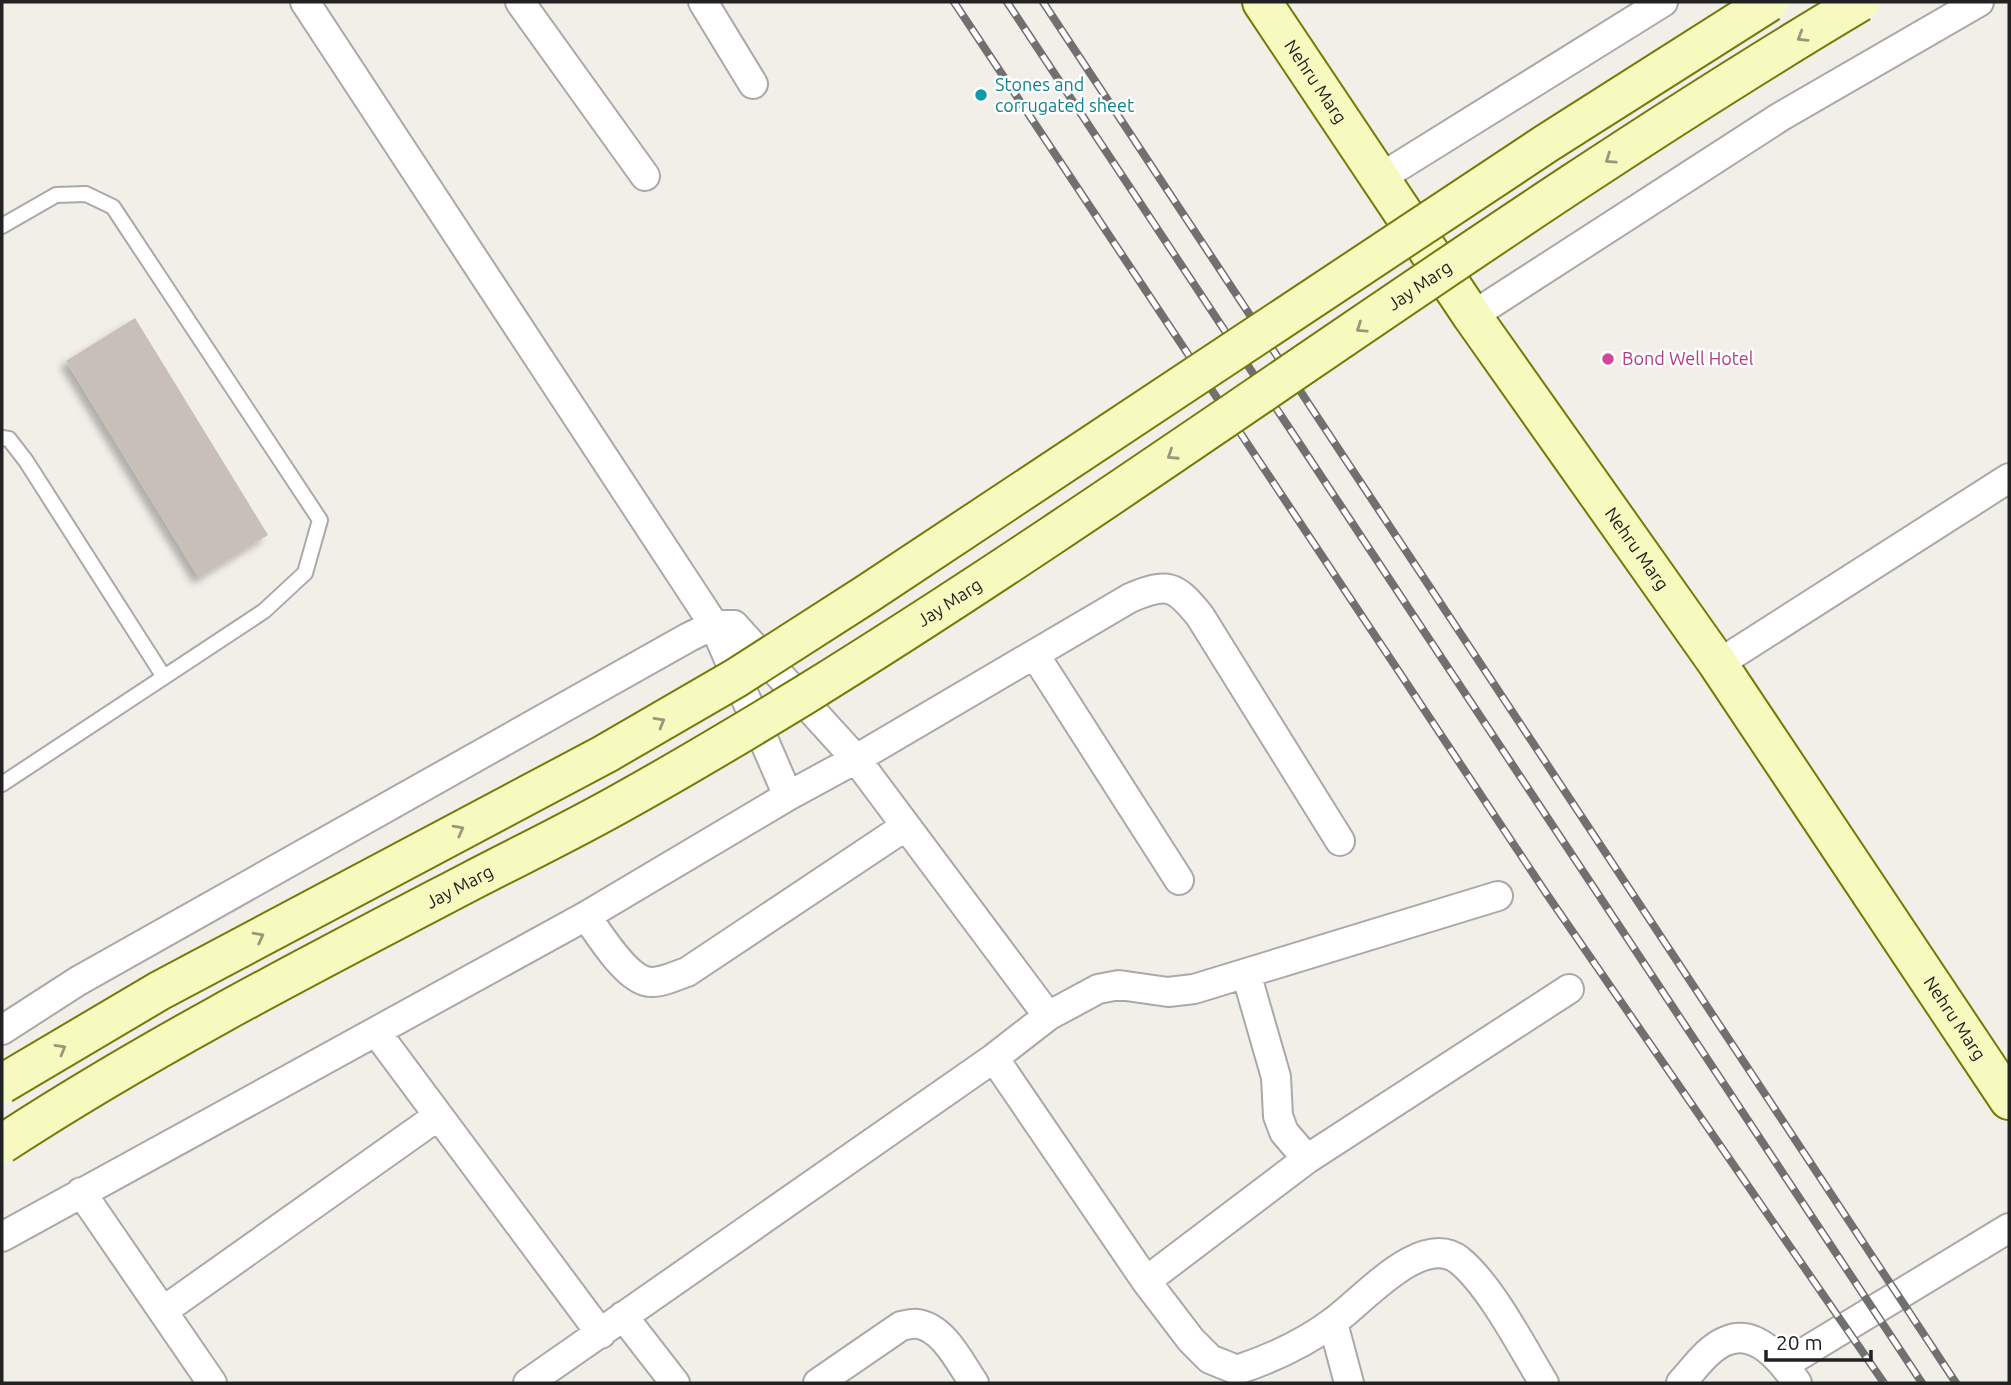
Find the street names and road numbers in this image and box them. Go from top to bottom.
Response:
street label: Nehru Marg [1281,36,1351,127]
street label: Jay Marg [1383,256,1455,314]
street label: Nehru Marg [1601,503,1673,593]
street label: Jay Marg [913,574,985,630]
street label: Jay Marg [422,860,496,912]
street label: Nehru Marg [1920,972,1990,1063]

